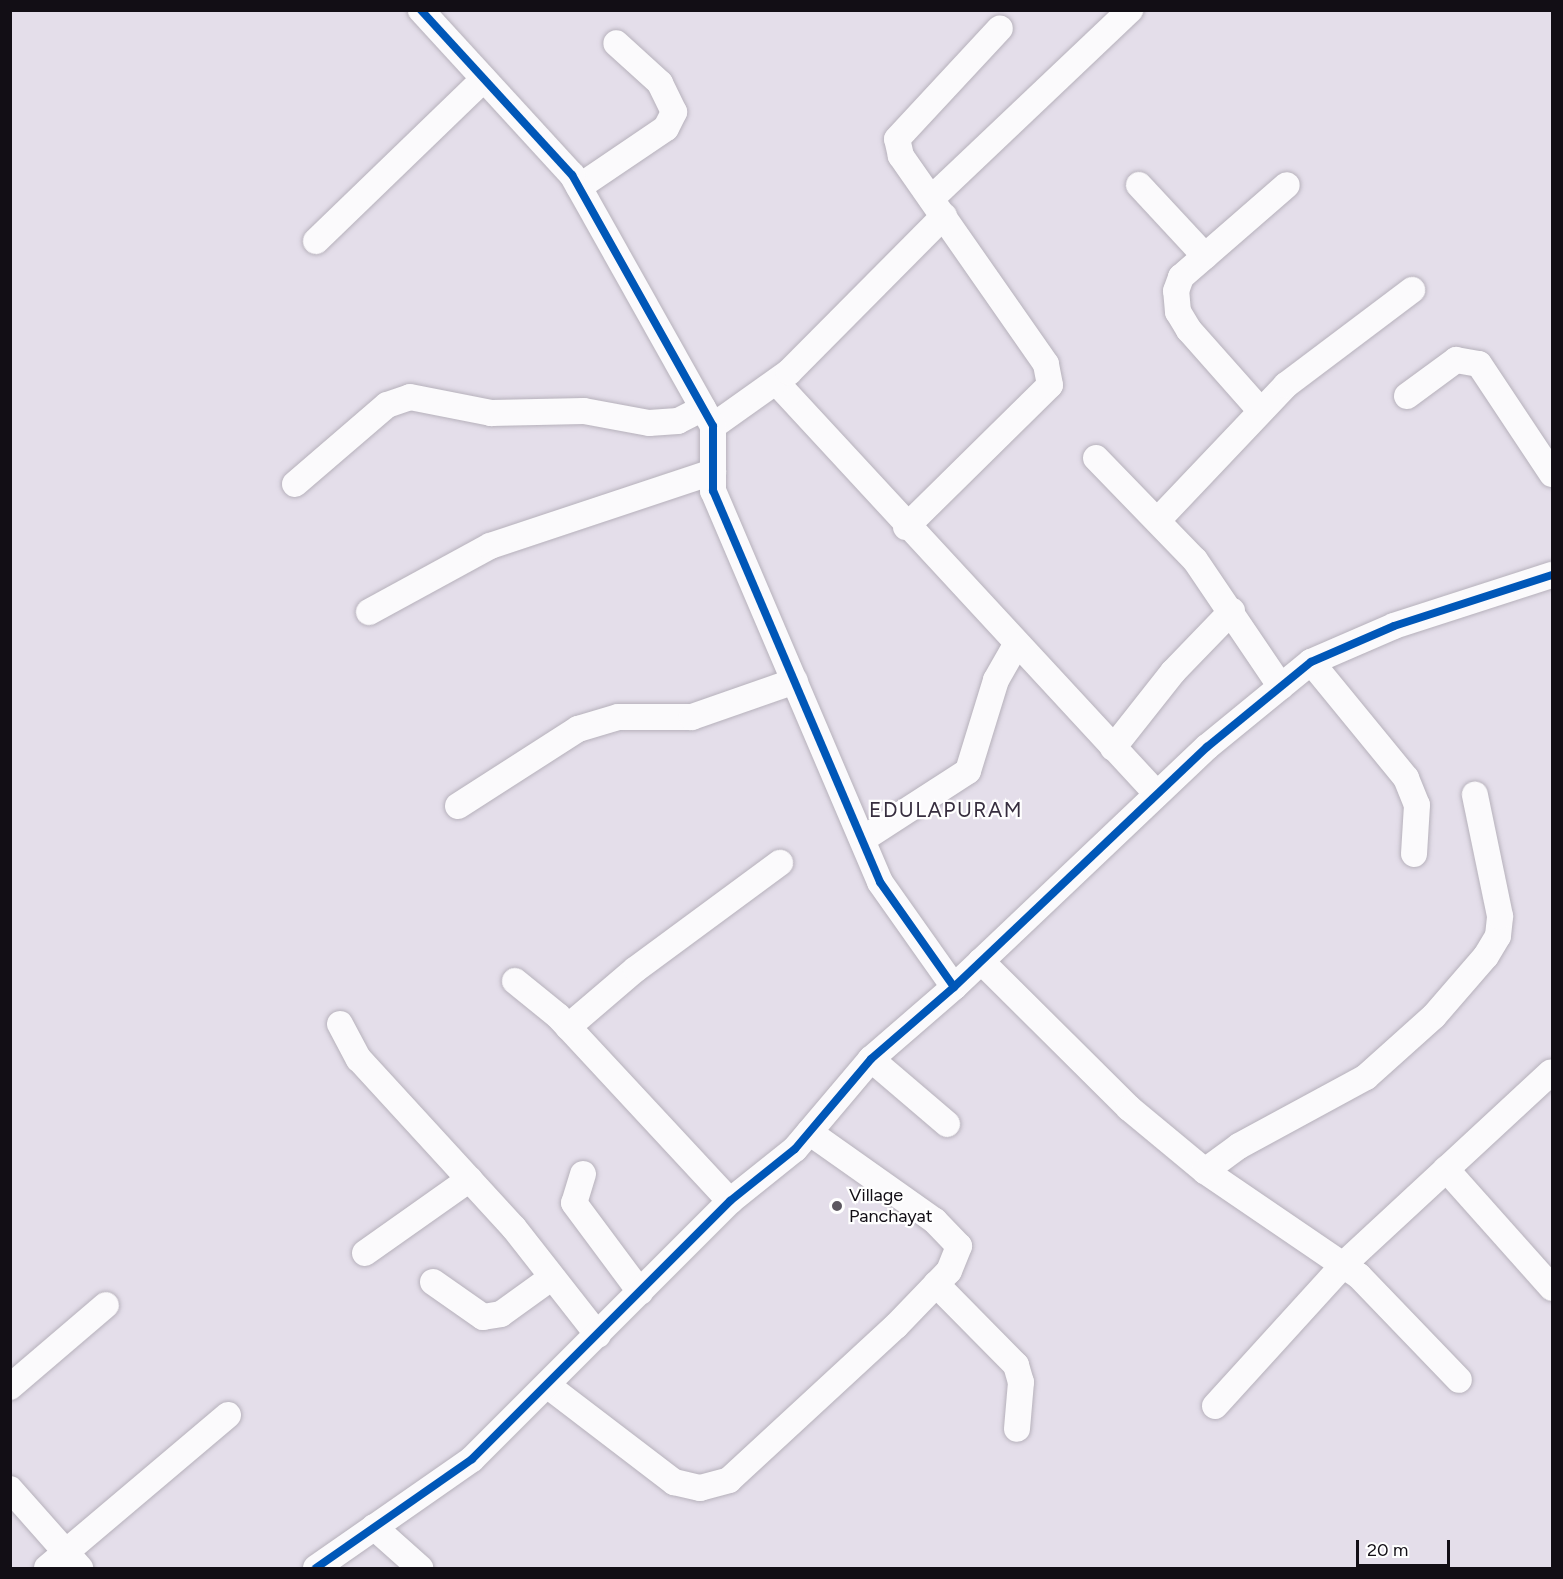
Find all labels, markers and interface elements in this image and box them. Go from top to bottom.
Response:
district label: EDULAPURAM [869,797,1023,823]
place label: Village Panchayat [849,1185,933,1228]
marker: Village Panchayat [830,1199,844,1213]
scale bar [1359,1528,1454,1566]
text: 20 m [1367,1539,1408,1561]

